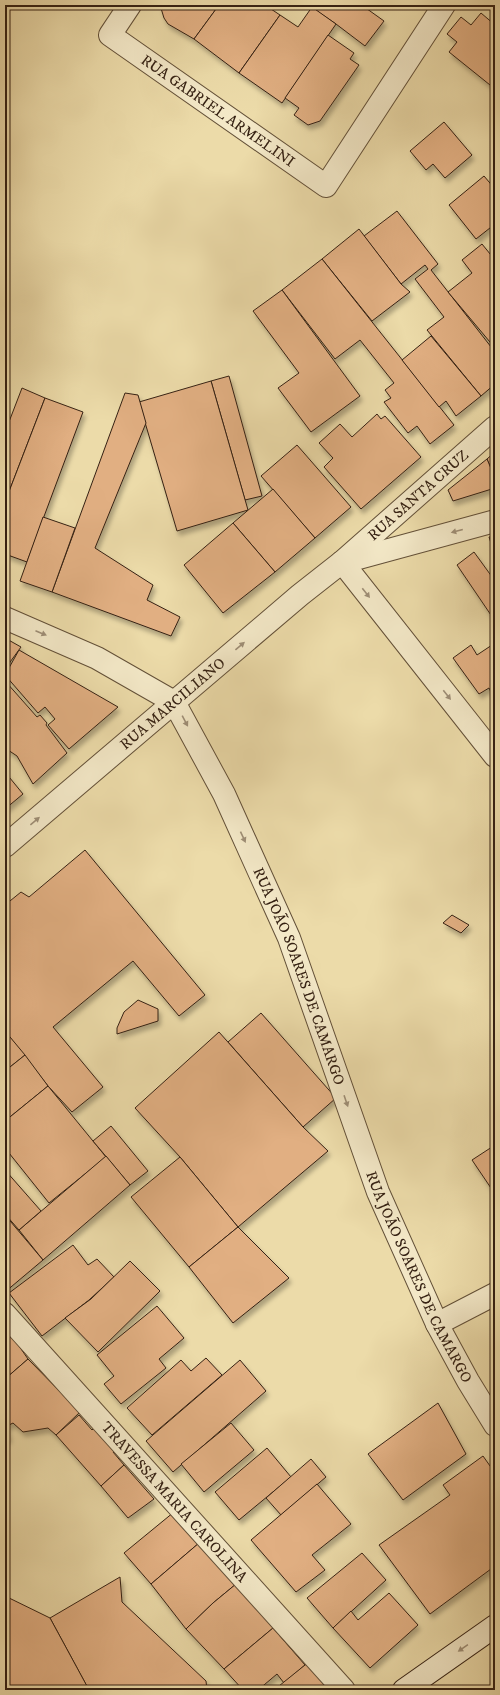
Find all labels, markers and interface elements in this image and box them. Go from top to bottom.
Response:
street label: RUA GABRIEL ARMELINI [137,51,298,171]
street label: RUA SANTA CRUZ [364,446,473,545]
one-way arrow [451,528,463,534]
one-way arrow [362,588,370,599]
one-way arrow [35,631,47,637]
one-way arrow [236,642,245,651]
street label: RUA MARCILIANO [116,654,229,754]
one-way arrow [442,690,451,701]
one-way arrow [181,715,188,727]
one-way arrow [30,817,39,826]
one-way arrow [240,831,246,843]
street label: RUA JOÃO SOARES DE CAMARGO [248,865,349,1088]
one-way arrow [343,1096,349,1108]
street label: RUA JOÃO SOARES DE CAMARGO [361,1169,476,1386]
street label: TRAVESSA MARIA CAROLINA [97,1418,252,1587]
one-way arrow [458,1644,468,1652]

